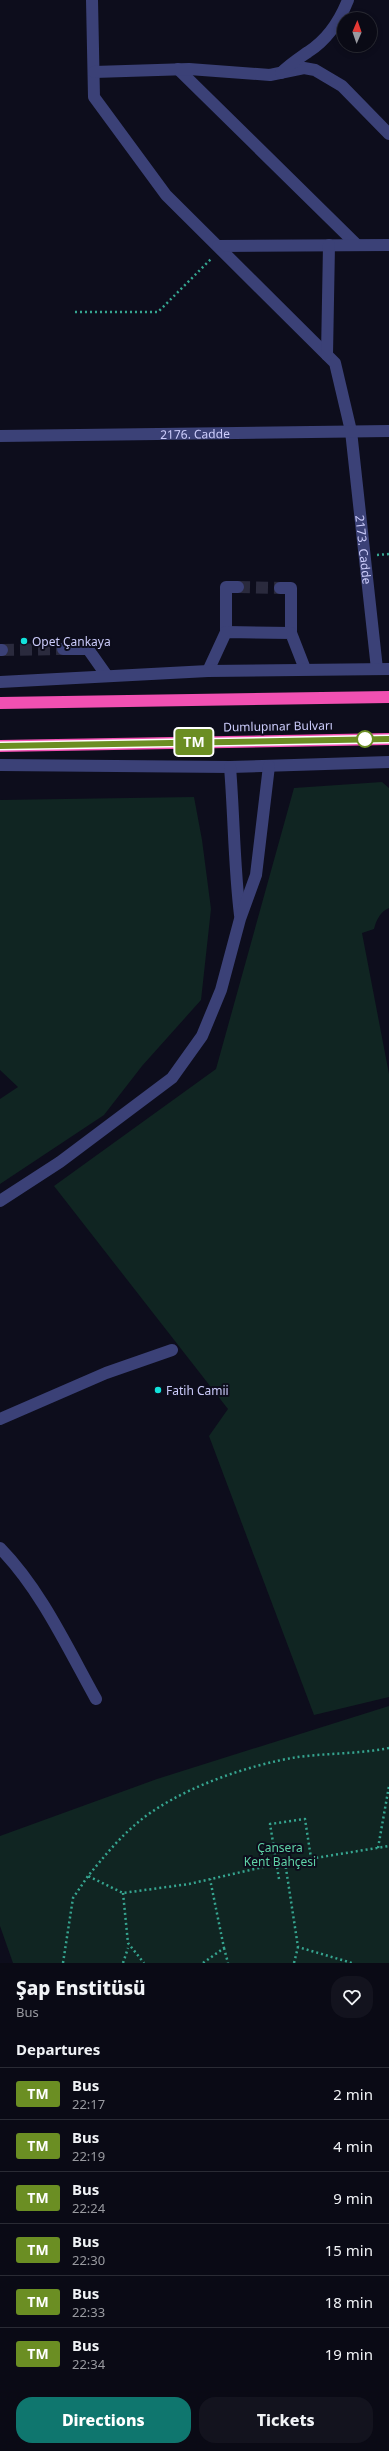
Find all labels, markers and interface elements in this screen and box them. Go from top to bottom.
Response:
north arrow [337,12,377,52]
map controls [337,12,377,52]
street label: 2176. Cadde [160,425,230,442]
street label: 2173. Cadde [352,514,376,585]
place label: Opet Çankaya [32,633,111,650]
marker: Opet Çankaya [19,636,29,646]
street label: Dumlupınar Bulvarı [223,717,333,735]
line badge: TM [176,729,212,755]
unlabelled marker [356,730,374,748]
text: TM [183,732,205,751]
place label: Fatih Camii [166,1382,229,1399]
marker: Fatih Camii [153,1385,163,1395]
park label: Çansera Kent Bahçesi [244,1839,316,1870]
text: Şap Enstitüsü [16,1975,146,2001]
button: heart [331,1976,373,2018]
text: Bus [16,2003,39,2021]
text: Departures [16,2039,100,2059]
text: Bus [72,2075,99,2095]
text: TM [27,2084,49,2103]
text: 2 min [333,2084,373,2104]
text: 22:17 [72,2095,105,2113]
text: Bus [72,2127,99,2147]
text: TM [27,2136,49,2155]
text: 4 min [333,2136,373,2156]
text: 22:19 [72,2147,105,2165]
text: Bus [72,2179,99,2199]
text: TM [27,2188,49,2207]
text: 9 min [333,2188,373,2208]
text: 22:24 [72,2199,105,2217]
text: Bus [72,2231,99,2251]
text: TM [27,2240,49,2259]
text: 15 min [325,2240,373,2260]
text: 22:30 [72,2251,105,2269]
text: Bus [72,2283,99,2303]
text: TM [27,2292,49,2311]
text: 18 min [325,2292,373,2312]
text: 22:33 [72,2303,105,2321]
text: Bus [72,2335,99,2355]
text: TM [27,2344,49,2363]
text: 19 min [325,2344,373,2364]
text: 22:34 [72,2355,105,2373]
button: Directions [16,2397,191,2443]
button: Tickets [199,2397,373,2443]

